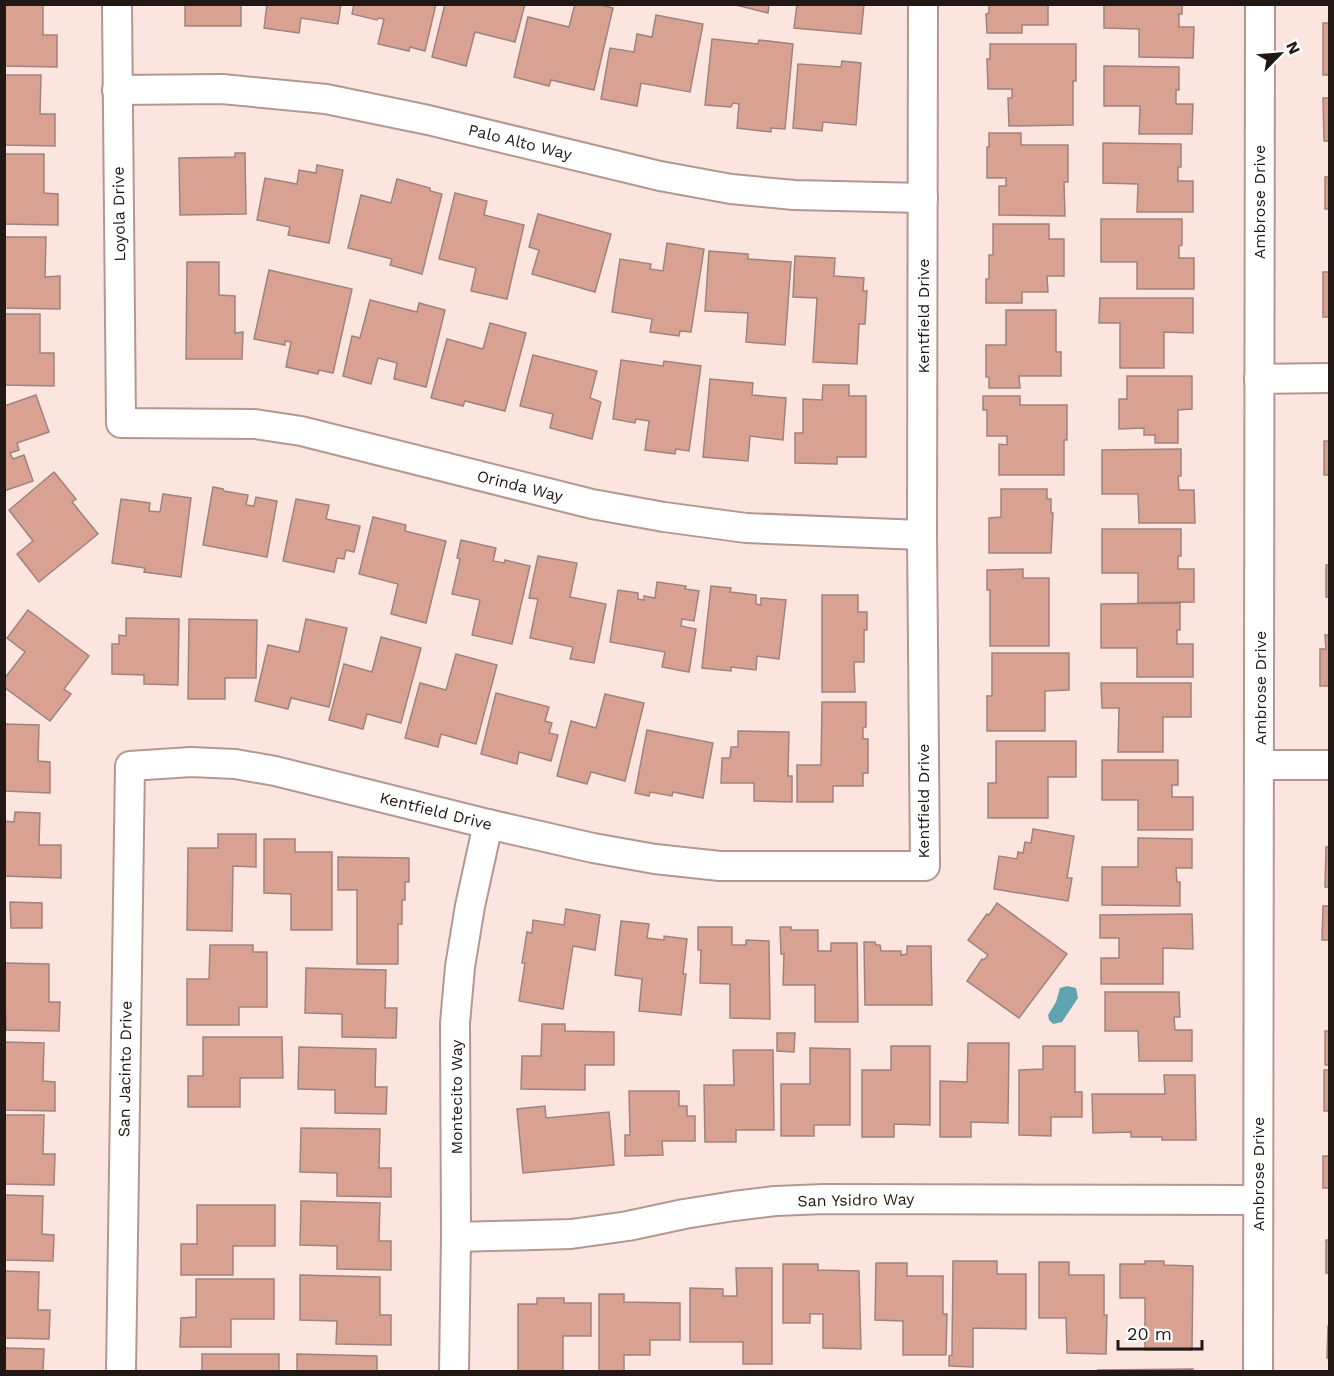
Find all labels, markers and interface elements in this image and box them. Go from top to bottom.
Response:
north arrow [1250,24,1310,84]
text: N [1282,38,1304,57]
street label: Palo Alto Way [466,120,575,164]
street label: Ambrose Drive [1250,145,1269,259]
street label: Loyola Drive [109,166,129,262]
street label: Kentfield Drive [914,258,933,374]
street label: Orinda Way [475,466,566,506]
street label: Ambrose Drive [1251,631,1270,745]
street label: Kentfield Drive [914,743,933,859]
street label: Kentfield Drive [378,788,494,834]
street label: San Jacinto Drive [114,1001,136,1137]
street label: Montecito Way [447,1039,466,1155]
street label: Ambrose Drive [1249,1117,1268,1231]
street label: San Ysidro Way [797,1189,915,1211]
scale bar [1118,1313,1202,1351]
text: 20 m [1127,1323,1172,1344]

